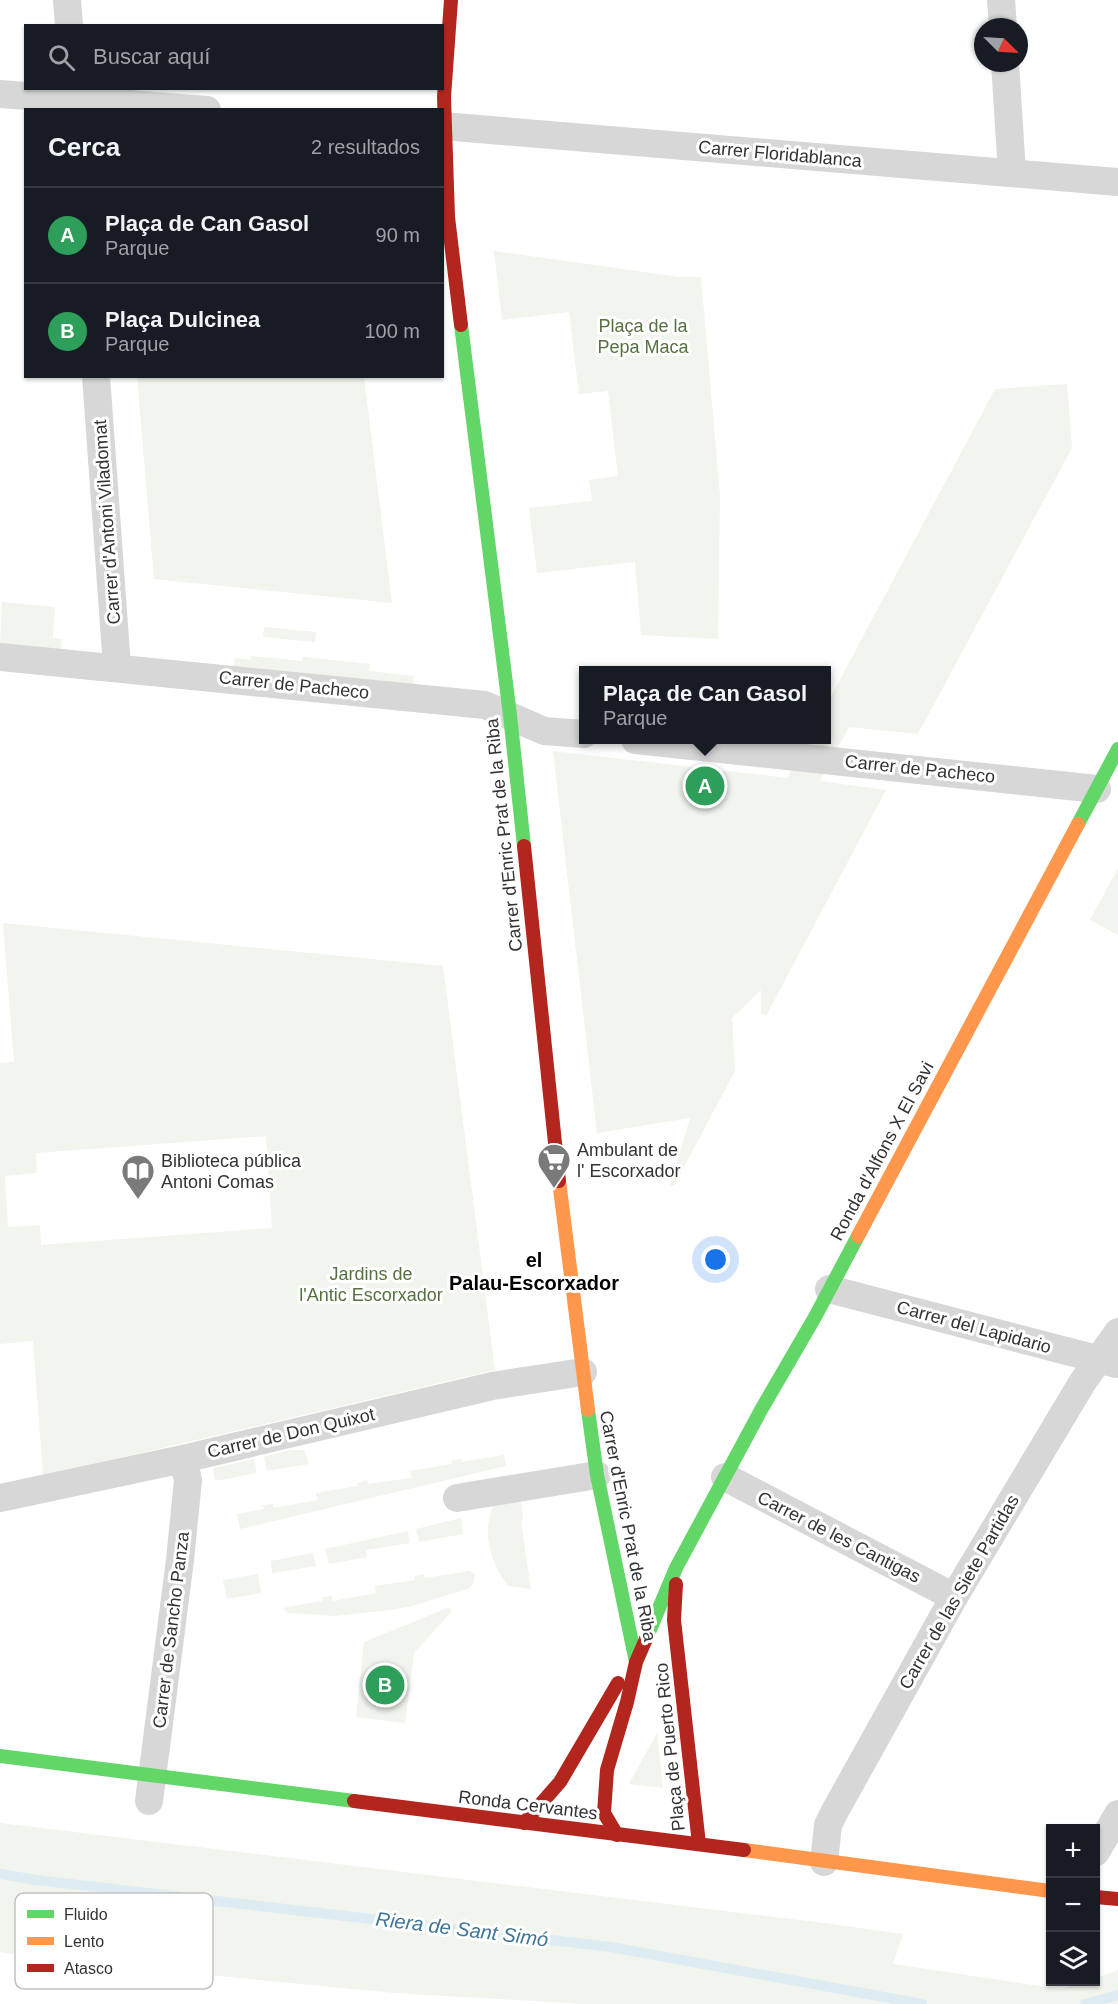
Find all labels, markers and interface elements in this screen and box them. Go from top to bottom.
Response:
north arrow [974,18,1028,72]
search box [24,24,444,90]
icon: search [45,41,78,74]
text: Buscar aquí [93,44,210,69]
text: Cerca [48,132,120,162]
text: 2 resultados [311,136,420,158]
street label: Carrer Floridablanca [697,137,864,171]
text: Plaça de Can Gasol [105,211,309,236]
text: A [60,224,75,246]
text: 90 m [376,224,420,246]
text: Parque [105,237,170,259]
text: Plaça Dulcinea [105,307,260,332]
park label: Plaça de la Pepa Maca [597,316,690,357]
text: B [60,320,75,342]
text: 100 m [364,320,420,342]
text: Parque [105,333,170,355]
street label: Carrer d'Antoni Viladomat [90,419,124,625]
popup [579,666,831,744]
street label: Carrer de Pacheco [218,667,370,703]
text: Plaça de Can Gasol [603,681,807,706]
text: Parque [603,707,667,729]
street label: Carrer d'Enric Prat de la Riba [482,716,526,953]
street label: Carrer de Pacheco [844,751,996,787]
pin: A [686,764,724,808]
street label: Ronda d'Alfons X El Savi [826,1058,938,1244]
place label: Ambulant de l' Escorxador [577,1140,680,1181]
supermarket icon: Ambulant de l' Escorxador [536,1142,572,1189]
place label: Biblioteca pública Antoni Comas [161,1151,302,1192]
library icon: Biblioteca pública Antoni Comas [120,1153,156,1200]
your location [701,1245,730,1274]
district label: el Palau-Escorxador [449,1249,619,1294]
park label: Jardins de l'Antic Escorxador [299,1264,443,1305]
street label: Carrer del Lapidario [895,1297,1053,1357]
street label: Carrer de Don Quixot [205,1404,377,1462]
street label: Carrer d'Enric Prat de la Riba [596,1409,660,1644]
street label: Carrer de les Cantigas [754,1487,924,1587]
street label: Carrer de las Siete Partidas [895,1491,1023,1693]
street label: Carrer de Sancho Panza [149,1529,193,1730]
pin: B [366,1662,404,1708]
street label: Plaça de Puerto Rico [651,1662,689,1832]
street label: Ronda Cervantes [457,1787,599,1823]
map controls [1046,1824,1100,1986]
button: + [1046,1824,1100,1878]
button: − [1046,1878,1100,1932]
legend [15,1893,213,1989]
text: Fluido [64,1906,108,1923]
water label: Riera de Sant Simó [375,1908,549,1950]
button: layers [1046,1932,1100,1986]
text: Lento [64,1933,104,1950]
text: Atasco [64,1960,113,1977]

